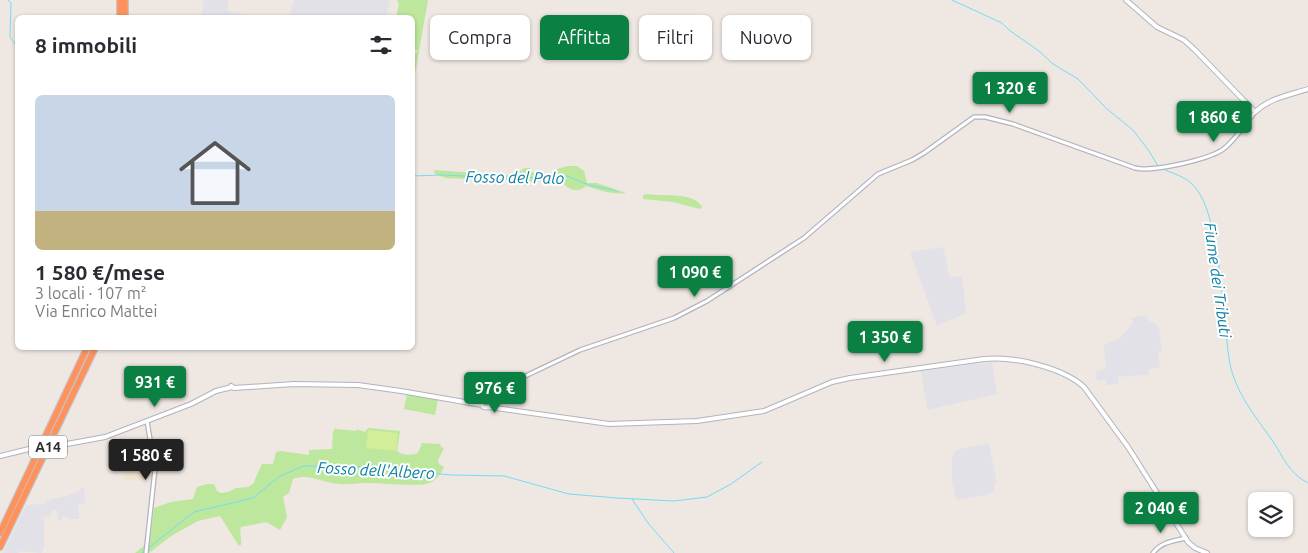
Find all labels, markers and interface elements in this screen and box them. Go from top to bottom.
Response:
chip: Compra [430,15,530,60]
chip: Affitta [540,15,629,60]
chip: Filtri [639,15,712,60]
chip: Nuovo [722,15,811,60]
icon: filters [367,31,395,59]
text: 8 immobili [35,33,137,57]
pin: 1 320 € [964,72,1056,114]
text: 1 320 € [984,79,1036,97]
pin: 1 860 € [1168,100,1260,143]
text: 1 860 € [1188,108,1240,126]
icon: home [170,128,260,218]
water label: Fosso del Palo [465,167,565,187]
water label: Fiume dei Tributi [1201,221,1235,340]
pin: 1 090 € [649,256,741,298]
text: 1 580 €/mese [35,260,165,284]
text: 1 090 € [669,263,721,281]
text: 3 locali · 107 m² [35,284,147,302]
text: Via Enrico Mattei [35,302,157,320]
pin: 1 350 € [839,320,931,363]
text: 1 350 € [859,328,911,346]
pin: 931 € [120,366,190,408]
pin: 976 € [460,372,530,414]
text: 931 € [135,373,175,391]
text: 976 € [475,379,515,397]
road number: A14 [29,436,67,458]
pin: 1 580 € [100,438,192,481]
text: 1 580 € [120,446,172,464]
water label: Fosso dell'Albero [317,458,435,482]
pin: 2 040 € [1115,492,1207,534]
map controls [1248,492,1293,537]
button: layers [1248,492,1293,537]
text: 2 040 € [1135,499,1187,517]

